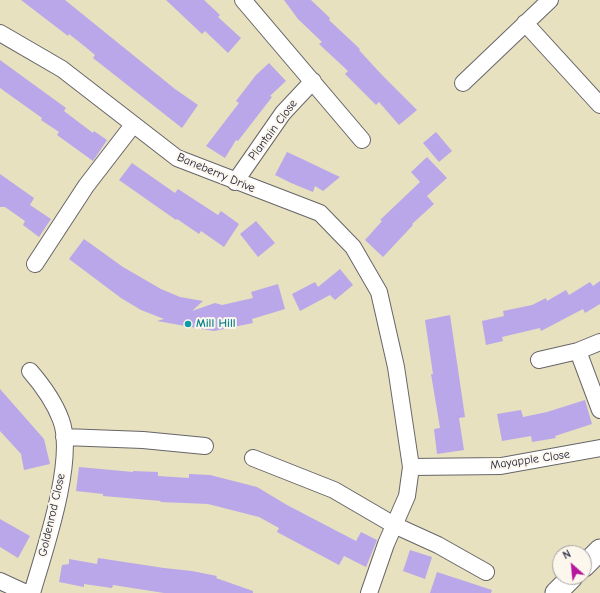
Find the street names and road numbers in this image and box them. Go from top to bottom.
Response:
street label: Plantain Close [246,97,300,163]
street label: Baneberry Drive [175,150,257,196]
street label: Mayapple Close [489,447,571,473]
street label: Goldenrod Close [35,472,69,558]

